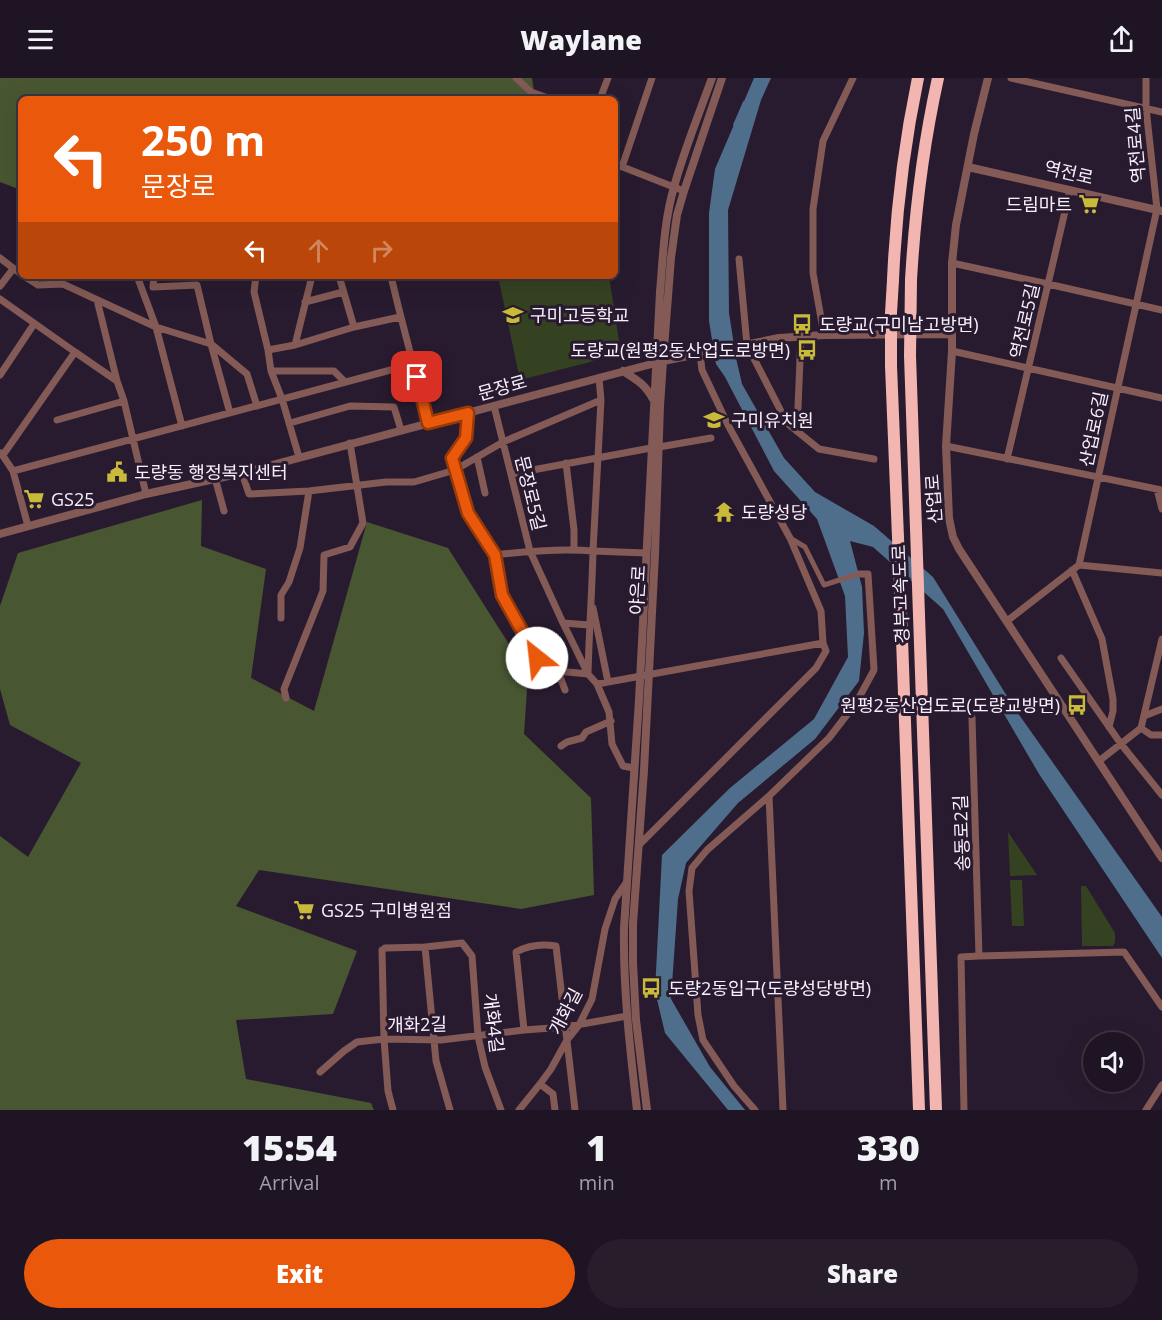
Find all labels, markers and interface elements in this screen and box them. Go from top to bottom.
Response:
text: Waylane [520,21,642,58]
icon: menu [24,23,57,56]
icon: share [1105,23,1138,56]
street label: 역전로4길 [1120,106,1150,184]
text: 250 m [141,111,265,168]
icon: left [42,120,120,198]
street label: 역전로 [1042,155,1096,189]
text: 문장로 [141,167,216,204]
place label: 드림마트 [1006,192,1072,216]
supermarket icon: 드림마트 [1077,192,1101,216]
icon: left [239,234,272,267]
icon: ahead [302,234,335,267]
icon: right [365,234,398,267]
street label: 역전로5길 [1004,281,1044,361]
school or university icon: 구미고등학교 [501,303,525,327]
place label: 구미고등학교 [530,303,629,327]
bus stop icon: 도량교(구미남고방면) [790,312,814,336]
place label: 도량교(구미남고방면) [819,312,979,336]
place label: 도량교(원평2동산업도로방면) [570,338,790,362]
bus stop icon: 도량교(원평2동산업도로방면) [795,338,819,362]
pin [391,351,442,402]
icon: arrive [400,360,433,393]
street label: 문장로 [475,369,529,405]
street label: 산업로6길 [1073,389,1113,469]
school or university icon: 구미유치원 [702,408,726,432]
place label: 구미유치원 [731,408,814,432]
street label: 문장로5길 [510,453,552,533]
public building icon: 도량동 행정복지센터 [105,460,129,484]
place label: 도량동 행정복지센터 [134,460,288,484]
street label: 산업로 [919,473,947,525]
supermarket icon: GS25 [22,487,46,511]
place label: GS25 [51,487,95,511]
temple icon: 도량성당 [712,500,736,524]
place label: 도량성당 [741,500,807,524]
street label: 경부고속도로 [886,544,914,644]
street label: 야은로 [624,565,650,615]
position arrow [505,626,569,690]
place label: 원평2동산업도로(도량교방면) [840,693,1060,717]
bus stop icon: 원평2동산업도로(도량교방면) [1065,693,1089,717]
street label: 송동로2길 [948,794,974,872]
supermarket icon: GS25 구미병원점 [292,898,316,922]
place label: GS25 구미병원점 [321,898,452,922]
bus stop icon: 도량2동입구(도량성당방면) [639,976,663,1000]
place label: 도량2동입구(도량성당방면) [668,976,871,1000]
street label: 개화길 [543,983,587,1039]
street label: 개화4길 [478,992,510,1054]
street label: 개화2길 [387,1011,447,1037]
map controls [1083,1032,1143,1092]
button: sound [1083,1032,1143,1092]
text: 15:54 [242,1123,337,1172]
text: 1 [586,1123,607,1172]
text: 330 [857,1123,920,1172]
text: Arrival [259,1169,320,1196]
text: min [579,1169,615,1196]
text: m [879,1169,898,1196]
button: Exit [24,1239,575,1308]
button: Share [587,1239,1138,1308]

